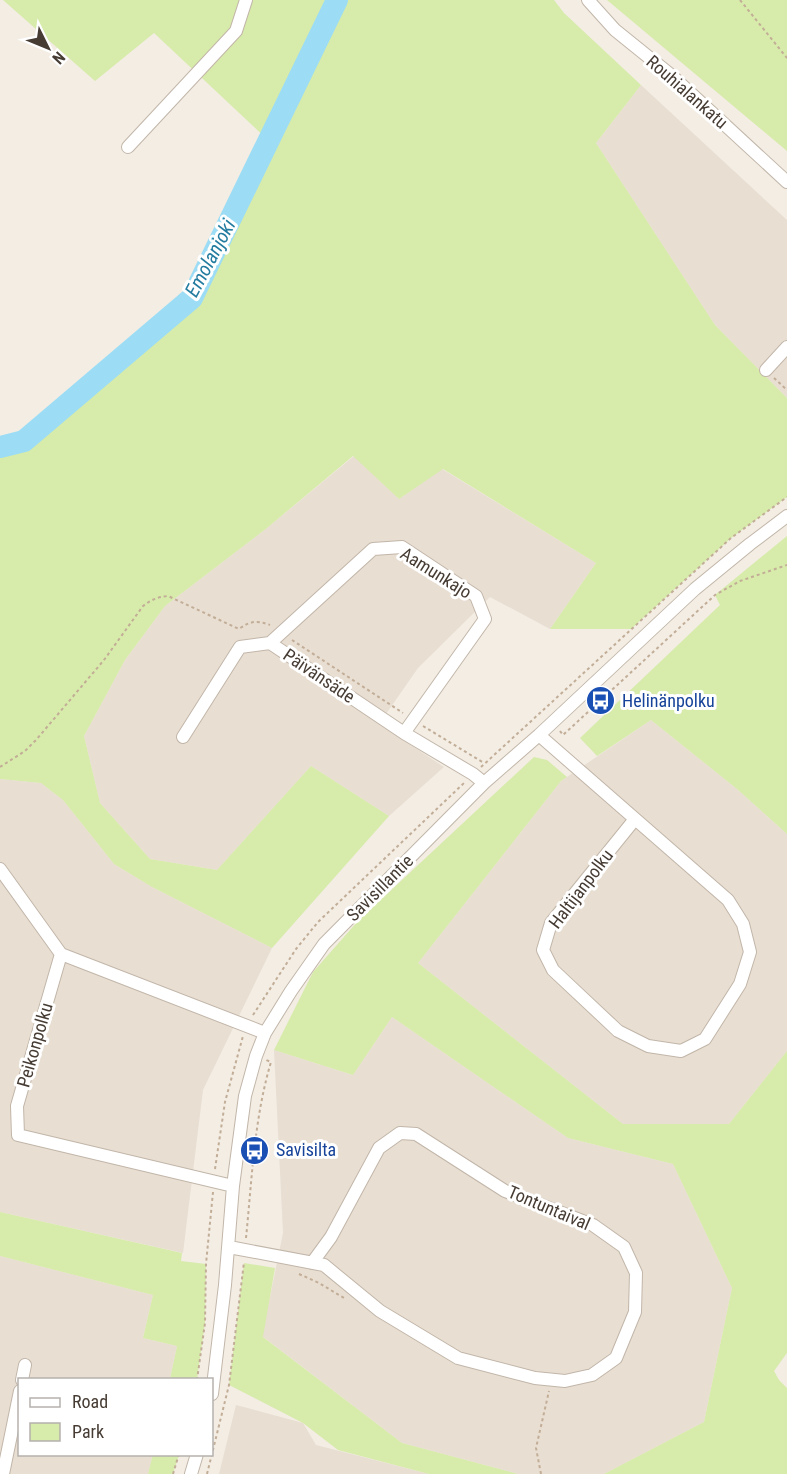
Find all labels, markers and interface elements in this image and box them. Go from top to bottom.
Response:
north arrow [18,18,78,78]
text: N [48,48,69,68]
street label: Rouhialankatu [642,51,732,133]
water label: Emolanjoki [180,215,241,301]
street label: Aamunkajo [397,543,476,603]
street label: Päivänsäde [280,644,359,707]
bus stop icon: Helinänpolku [585,685,617,717]
place label: Helinänpolku [622,690,715,711]
street label: Haltijanpolku [544,845,617,932]
street label: Savisillantie [342,850,417,925]
street label: Peikonpolku [12,1000,57,1090]
bus stop icon: Savisilta [239,1134,271,1166]
place label: Savisilta [276,1139,336,1160]
street label: Tontuntaival [505,1181,594,1234]
legend [18,1378,213,1456]
text: Road [72,1391,108,1412]
text: Park [72,1421,104,1442]

